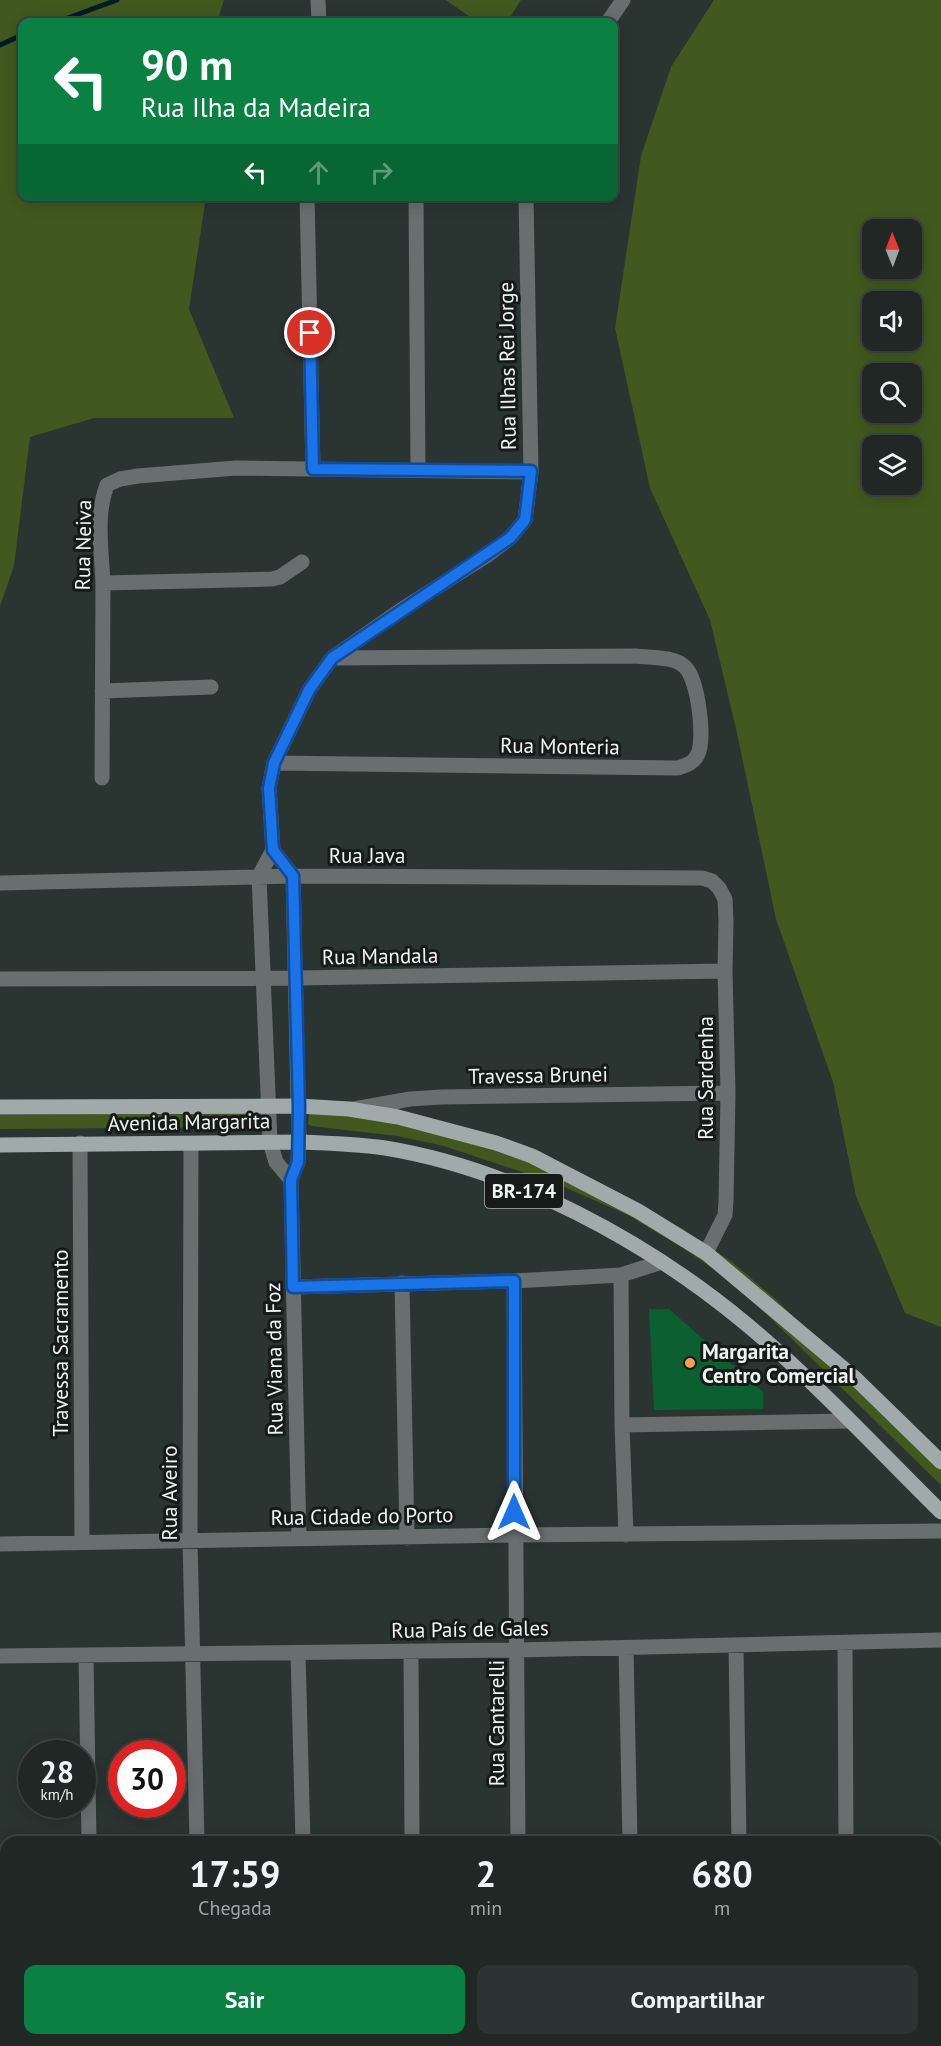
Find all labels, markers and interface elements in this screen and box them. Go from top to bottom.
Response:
text: 90 m [141,37,233,92]
icon: left [42,42,120,120]
text: Rua Ilha da Madeira [141,90,371,124]
icon: left [239,156,272,189]
icon: ahead [302,156,335,189]
icon: right [365,156,398,189]
north arrow [862,219,922,279]
map controls [862,219,922,495]
street label: Rua Ilhas Rei Jorge [492,282,522,450]
button: sound [862,291,922,351]
pin [284,307,335,358]
icon: arrive [293,316,326,349]
button: search [862,363,922,423]
button: layers [862,435,922,495]
street label: Rua Neiva [69,499,97,591]
street label: Rua Monteria [500,731,620,761]
street label: Rua Java [329,842,405,869]
street label: Rua Mandala [322,941,438,971]
street label: Rua Sardenha [692,1016,719,1140]
street label: Travessa Brunei [468,1060,608,1090]
street label: Avenida Margarita [107,1107,271,1137]
road number: BR-174 [485,1174,563,1208]
street label: Travessa Sacramento [47,1249,74,1437]
street label: Rua Viana da Foz [259,1282,289,1436]
place label: Margarita Centro Comercial [702,1338,855,1389]
marker: Margarita Centro Comercial [683,1356,697,1370]
street label: Rua Aveiro [156,1445,183,1541]
position arrow [482,1480,546,1544]
street label: Rua Cidade do Porto [270,1501,454,1531]
street label: Rua País de Gales [391,1614,549,1644]
street label: Rua Cantarelli [483,1660,510,1786]
speed limit sign: 30 [108,1740,186,1818]
text: 28 [40,1752,74,1791]
text: km/h [41,1785,73,1804]
text: 17:59 [189,1850,281,1897]
text: 2 [476,1850,496,1897]
text: 680 [692,1850,753,1897]
text: Chegada [198,1895,272,1921]
text: min [470,1895,502,1921]
text: m [714,1895,730,1921]
button: Sair [24,1965,465,2034]
button: Compartilhar [477,1965,918,2034]

